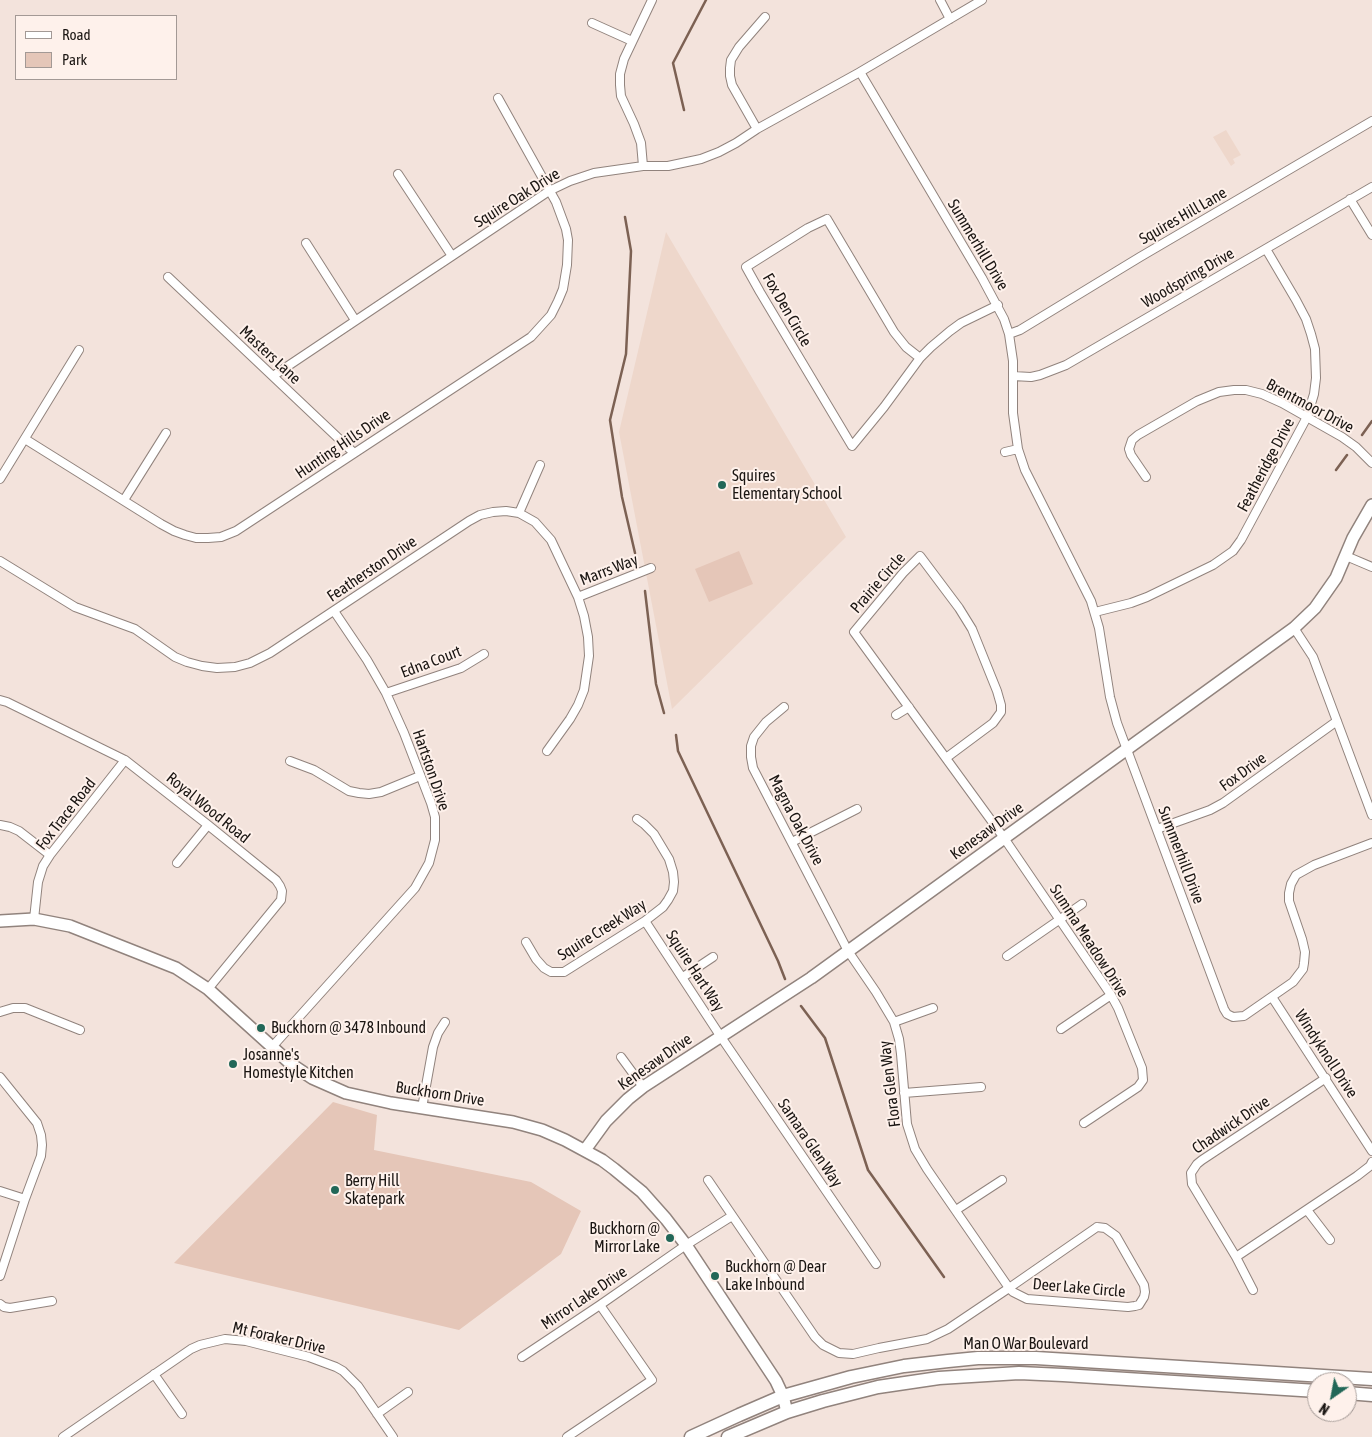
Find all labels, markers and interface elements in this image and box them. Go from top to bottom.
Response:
legend [15,15,178,80]
text: Road [62,26,91,43]
text: Park [62,51,87,68]
street label: Squire Oak Drive [471,164,563,232]
street label: Squires Hill Lane [1136,183,1230,249]
street label: Summerhill Drive [943,196,1013,294]
street label: Woodspring Drive [1138,244,1238,312]
street label: Fox Den Circle [758,270,816,350]
street label: Masters Lane [235,322,305,388]
street label: Brentmoor Drive [1263,375,1357,437]
street label: Hunting Hills Drive [292,405,394,483]
street label: Featheridge Drive [1233,415,1299,515]
place label: Squires Elementary School [732,466,842,504]
marker: Squires Elementary School [716,479,728,491]
street label: Featherston Drive [324,532,420,606]
street label: Prairie Circle [846,549,910,617]
street label: Marrs Way [577,550,641,590]
street label: Edna Court [398,642,464,682]
street label: Hartston Drive [408,727,454,813]
street label: Fox Drive [1216,749,1270,795]
street label: Royal Wood Road [162,768,254,848]
street label: Magna Oak Drive [764,772,828,868]
street label: Fox Trace Road [32,774,100,854]
street label: Kenesaw Drive [947,798,1027,864]
street label: Summerhill Drive [1154,804,1208,906]
street label: Summa Meadow Drive [1045,881,1133,1001]
street label: Squire Creek Way [554,895,650,965]
street label: Squire Hart Way [662,927,728,1015]
street label: Windyknoll Drive [1290,1006,1362,1102]
place label: Buckhorn @ 3478 Inbound [271,1018,426,1038]
marker: Buckhorn @ 3478 Inbound [255,1022,267,1034]
street label: Kenesaw Drive [614,1030,696,1094]
street label: Flora Glen Way [875,1040,905,1128]
place label: Josanne's Homestyle Kitchen [243,1045,354,1083]
marker: Josanne's Homestyle Kitchen [227,1058,239,1070]
street label: Buckhorn Drive [394,1078,486,1110]
street label: Chadwick Drive [1189,1092,1273,1158]
street label: Samara Glen Way [774,1095,846,1191]
place label: Berry Hill Skatepark [345,1171,405,1209]
marker: Berry Hill Skatepark [329,1184,341,1196]
place label: Buckhorn @ Mirror Lake [589,1219,660,1257]
marker: Buckhorn @ Mirror Lake [664,1232,676,1244]
place label: Buckhorn @ Dear Lake Inbound [725,1257,826,1295]
street label: Mirror Lake Drive [538,1262,630,1334]
marker: Buckhorn @ Dear Lake Inbound [709,1270,721,1282]
street label: Deer Lake Circle [1032,1274,1126,1302]
street label: Mt Foraker Drive [231,1318,327,1358]
street label: Man O War Boulevard [963,1334,1089,1354]
north arrow [1307,1372,1357,1422]
text: N [1317,1400,1332,1418]

